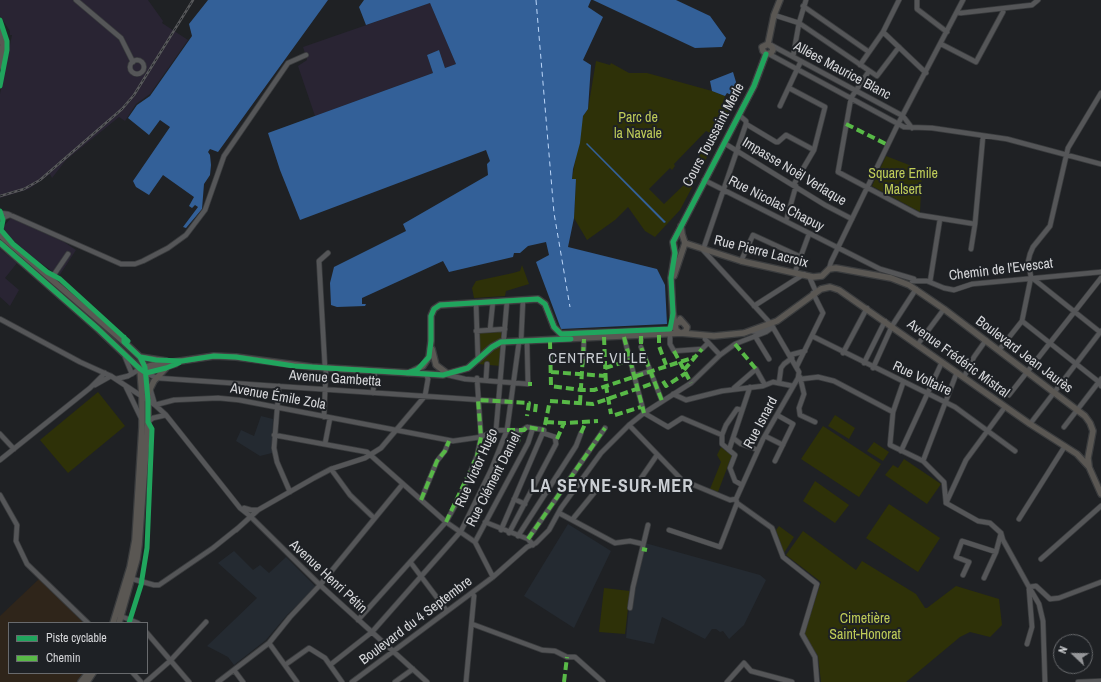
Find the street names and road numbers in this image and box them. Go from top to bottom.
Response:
street label: Allées Maurice Blanc [790,38,894,104]
street label: Cours Toussaint Merle [680,80,748,190]
street label: Impasse Noël Verlaque [739,134,849,210]
street label: Rue Nicolas Chapuy [725,173,827,235]
street label: Rue Pierre Lacroix [712,232,810,272]
street label: Chemin de l'Evescat [948,255,1054,285]
street label: Boulevard Jean Jaurès [972,313,1076,397]
street label: Avenue Frédéric Mistral [904,316,1012,402]
street label: Rue Voltaire [890,358,954,400]
street label: Avenue Gambetta [288,367,382,391]
street label: Avenue Émile Zola [229,380,327,414]
street label: Rue Isnard [740,394,782,452]
street label: Rue Victor Hugo [452,426,502,510]
street label: Rue Clément Daniel [463,430,525,530]
street label: Avenue Henri Pétin [286,537,370,617]
street label: Boulevard du 4 Septembre [356,573,476,669]

